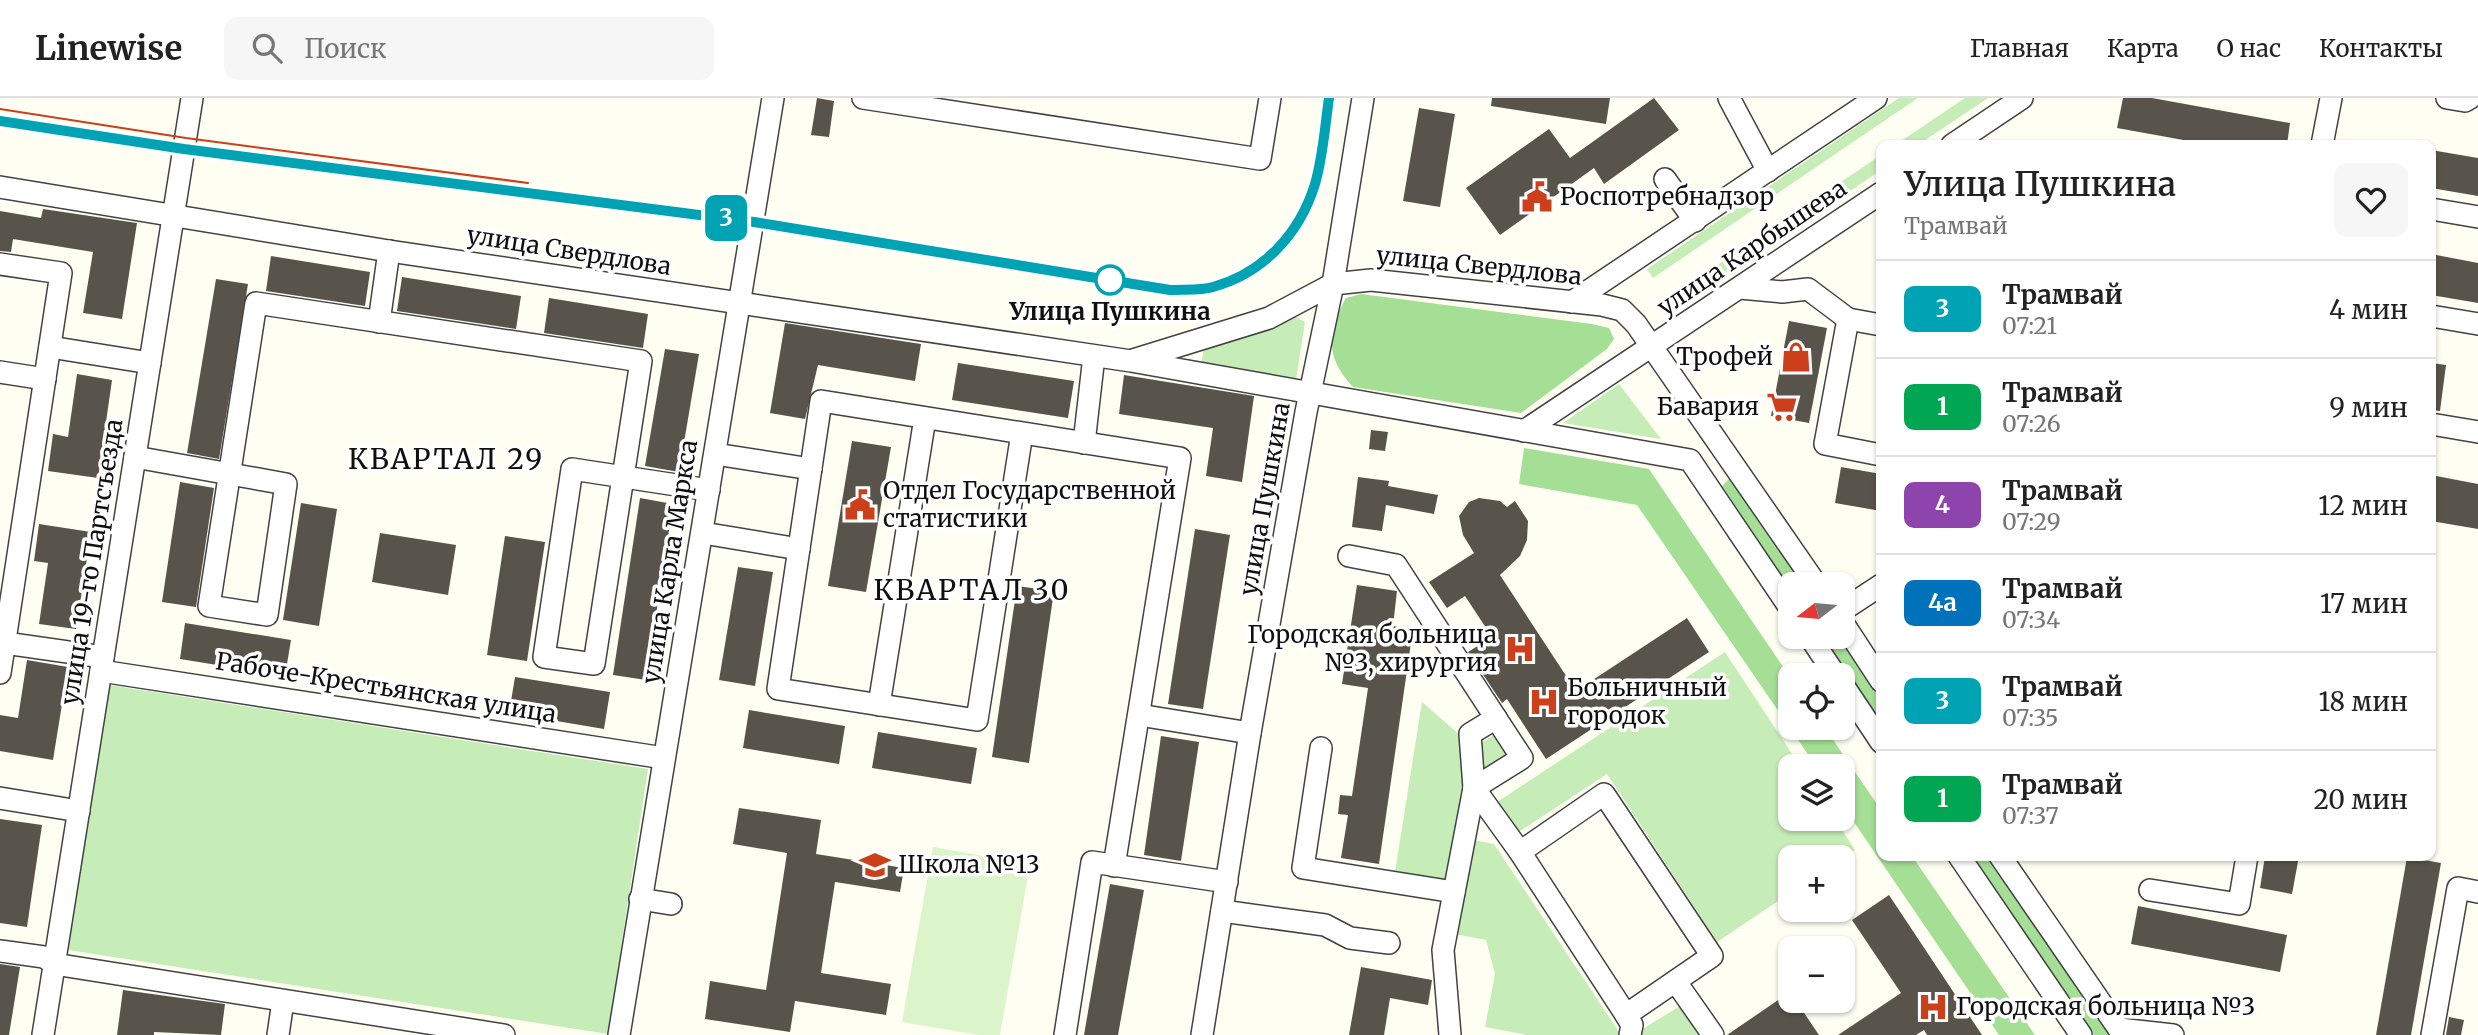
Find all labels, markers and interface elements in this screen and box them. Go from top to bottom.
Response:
search box [224,17,714,80]
text: Linewise [35,28,182,69]
icon: search [248,29,286,67]
text: Поиск [304,32,387,65]
text: Главная [1970,33,2069,64]
text: Карта [2107,33,2179,64]
text: О нас [2217,33,2281,64]
text: Контакты [2319,33,2443,64]
button: heart [2334,163,2408,237]
text: Улица Пушкина [1904,164,2176,205]
street label: улица Карбышева [1651,173,1852,322]
public building icon: Роспотребнадзор [1520,180,1554,214]
place label: Роспотребнадзор [1560,181,1774,212]
line badge: 3 [703,195,749,241]
text: 3 [719,202,733,233]
text: Трамвай [1904,211,2008,240]
street label: улица Свердлова [465,219,674,282]
street label: улица Свердлова [1375,239,1583,292]
marker: Улица Пушкина [1095,265,1125,295]
text: Трамвай [2002,278,2123,311]
text: 3 [1936,293,1949,324]
text: 4 мин [2329,293,2408,326]
place label: Улица Пушкина [1008,296,1211,327]
text: 07:21 [2002,311,2057,340]
shop icon: Трофей [1779,340,1813,374]
place label: Трофей [1676,341,1773,372]
text: Трамвай [2002,376,2123,409]
supermarket icon: Бавария [1765,390,1799,424]
place label: Бавария [1657,391,1759,422]
text: 1 [1937,391,1948,422]
text: 9 мин [2329,391,2408,424]
street label: улица Пушкина [1232,400,1297,598]
text: 07:26 [2002,409,2061,438]
street label: улица 19-го Партсъезда [54,417,129,707]
street label: улица Карла Маркса [635,438,704,686]
district label: КВАРТАЛ 29 [348,441,544,477]
text: Трамвай [2002,474,2123,507]
place label: Отдел Государственной статистики [883,475,1176,534]
public building icon: Отдел Государственной статистики [843,488,877,522]
text: 4 [1935,489,1950,520]
text: 12 мин [2318,489,2408,522]
text: 07:29 [2002,507,2061,536]
district label: КВАРТАЛ 30 [873,572,1071,608]
north arrow [1778,572,1855,649]
map controls [1778,572,1855,1013]
text: Трамвай [2002,572,2123,605]
text: 4а [1928,587,1957,618]
text: 17 мин [2320,587,2408,620]
text: 07:34 [2002,605,2060,634]
place label: Городская больница №3, хирургия [1247,619,1497,678]
hospital icon: Городская больница №3, хирургия [1503,632,1537,666]
street label: Рабоче-Крестьянская улица [214,645,559,730]
button: locate [1778,663,1855,740]
text: Трамвай [2002,670,2123,703]
place label: Больничный городок [1567,672,1727,731]
hospital icon: Больничный городок [1527,685,1561,719]
text: 3 [1936,685,1949,716]
text: 18 мин [2319,685,2408,718]
text: 07:35 [2002,703,2058,732]
button: layers [1778,754,1855,831]
text: Трамвай [2002,768,2123,801]
text: 1 [1937,783,1948,814]
text: 20 мин [2313,783,2408,816]
text: 07:37 [2002,801,2059,830]
button: + [1778,845,1855,922]
school or university icon: Школа №13 [858,848,892,882]
place label: Школа №13 [898,849,1040,880]
button: − [1778,936,1855,1013]
hospital icon: Городская больница №3 [1916,990,1950,1024]
place label: Городская больница №3 [1956,991,2255,1022]

